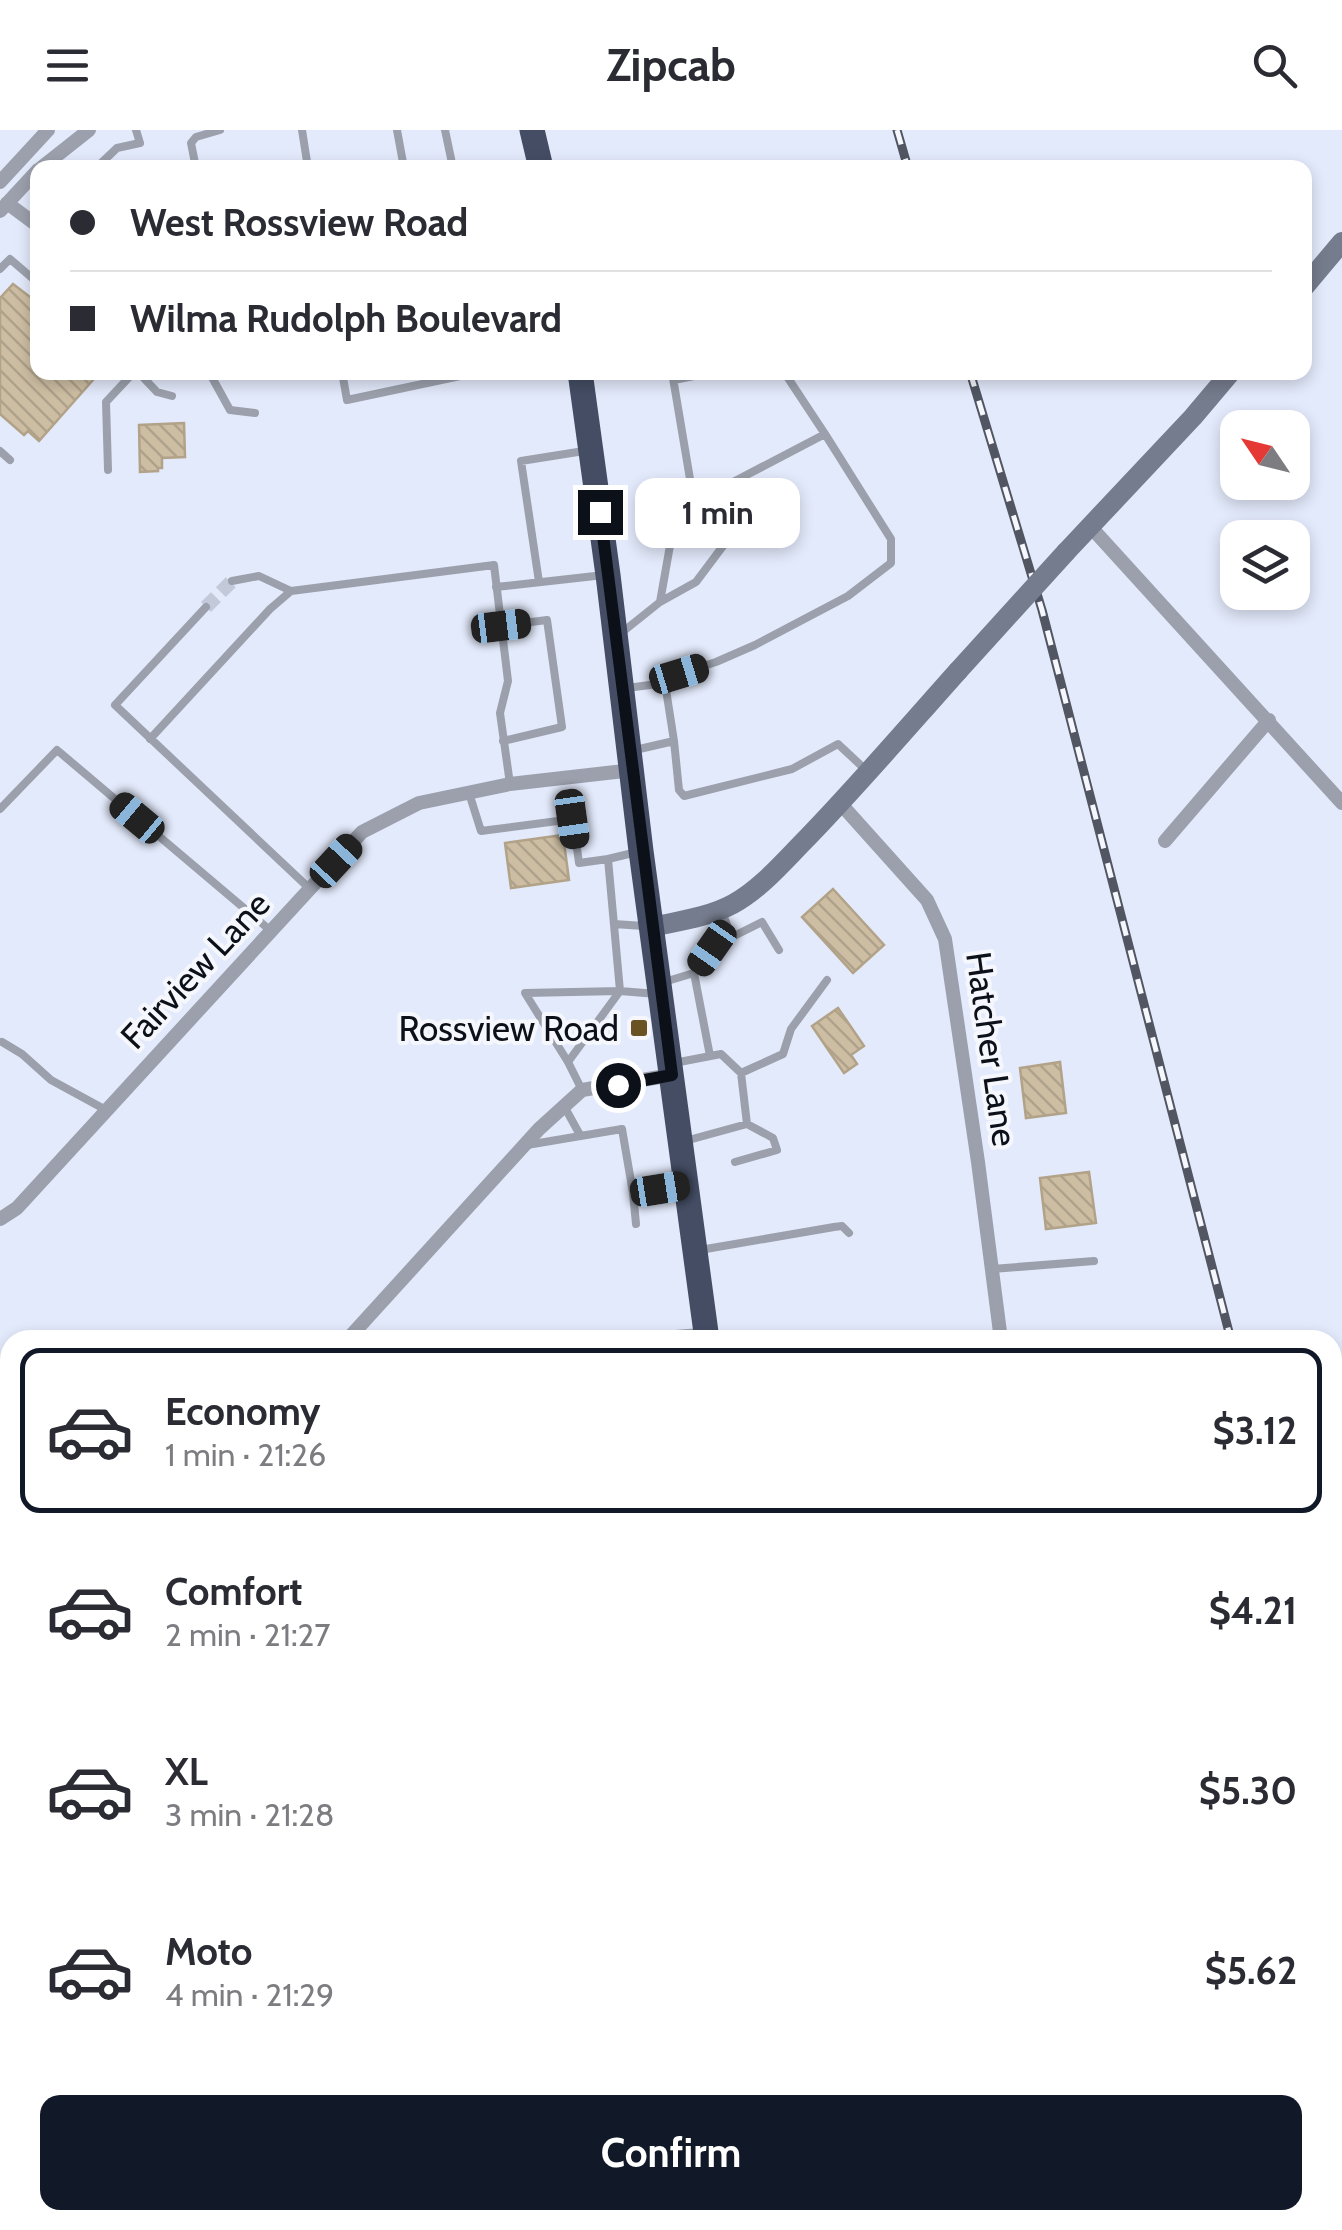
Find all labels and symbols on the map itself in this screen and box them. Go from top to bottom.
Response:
north arrow [1220,410,1310,500]
callout: 1 min [635,477,800,547]
route end [578,490,623,535]
car [469,607,533,645]
car [646,651,712,697]
car [104,787,170,849]
car [553,787,591,851]
car [305,829,367,893]
street label: Fairview Lane [111,882,279,1058]
car [683,915,741,981]
street label: Hatcher Lane [957,949,1027,1149]
place label: Rossview Road [399,1007,619,1050]
marker: Rossview Road [628,1017,650,1039]
route start [596,1063,641,1108]
car [628,1169,692,1209]

